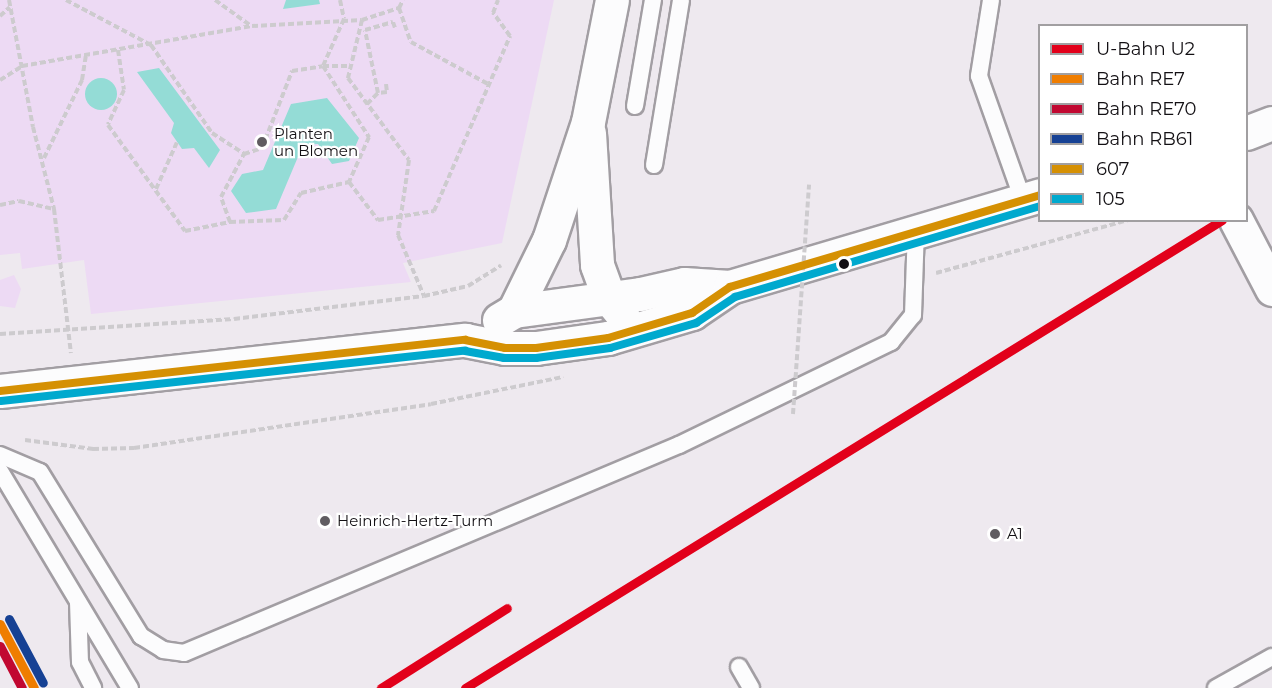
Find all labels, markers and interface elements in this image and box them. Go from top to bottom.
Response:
legend [1038,24,1248,222]
text: U-Bahn U2 [1096,38,1195,60]
text: Bahn RE7 [1096,68,1185,90]
text: Bahn RE70 [1096,98,1196,120]
place label: Planten un Blomen [274,124,358,159]
text: Bahn RB61 [1096,128,1193,150]
marker: Planten un Blomen [255,135,269,149]
text: 607 [1096,158,1129,180]
text: 105 [1096,188,1125,210]
unlabelled marker [838,258,850,270]
place label: Heinrich-Hertz-Turm [337,512,493,530]
marker: Heinrich-Hertz-Turm [318,514,332,528]
place label: A1 [1007,525,1023,543]
marker: A1 [988,527,1002,541]

